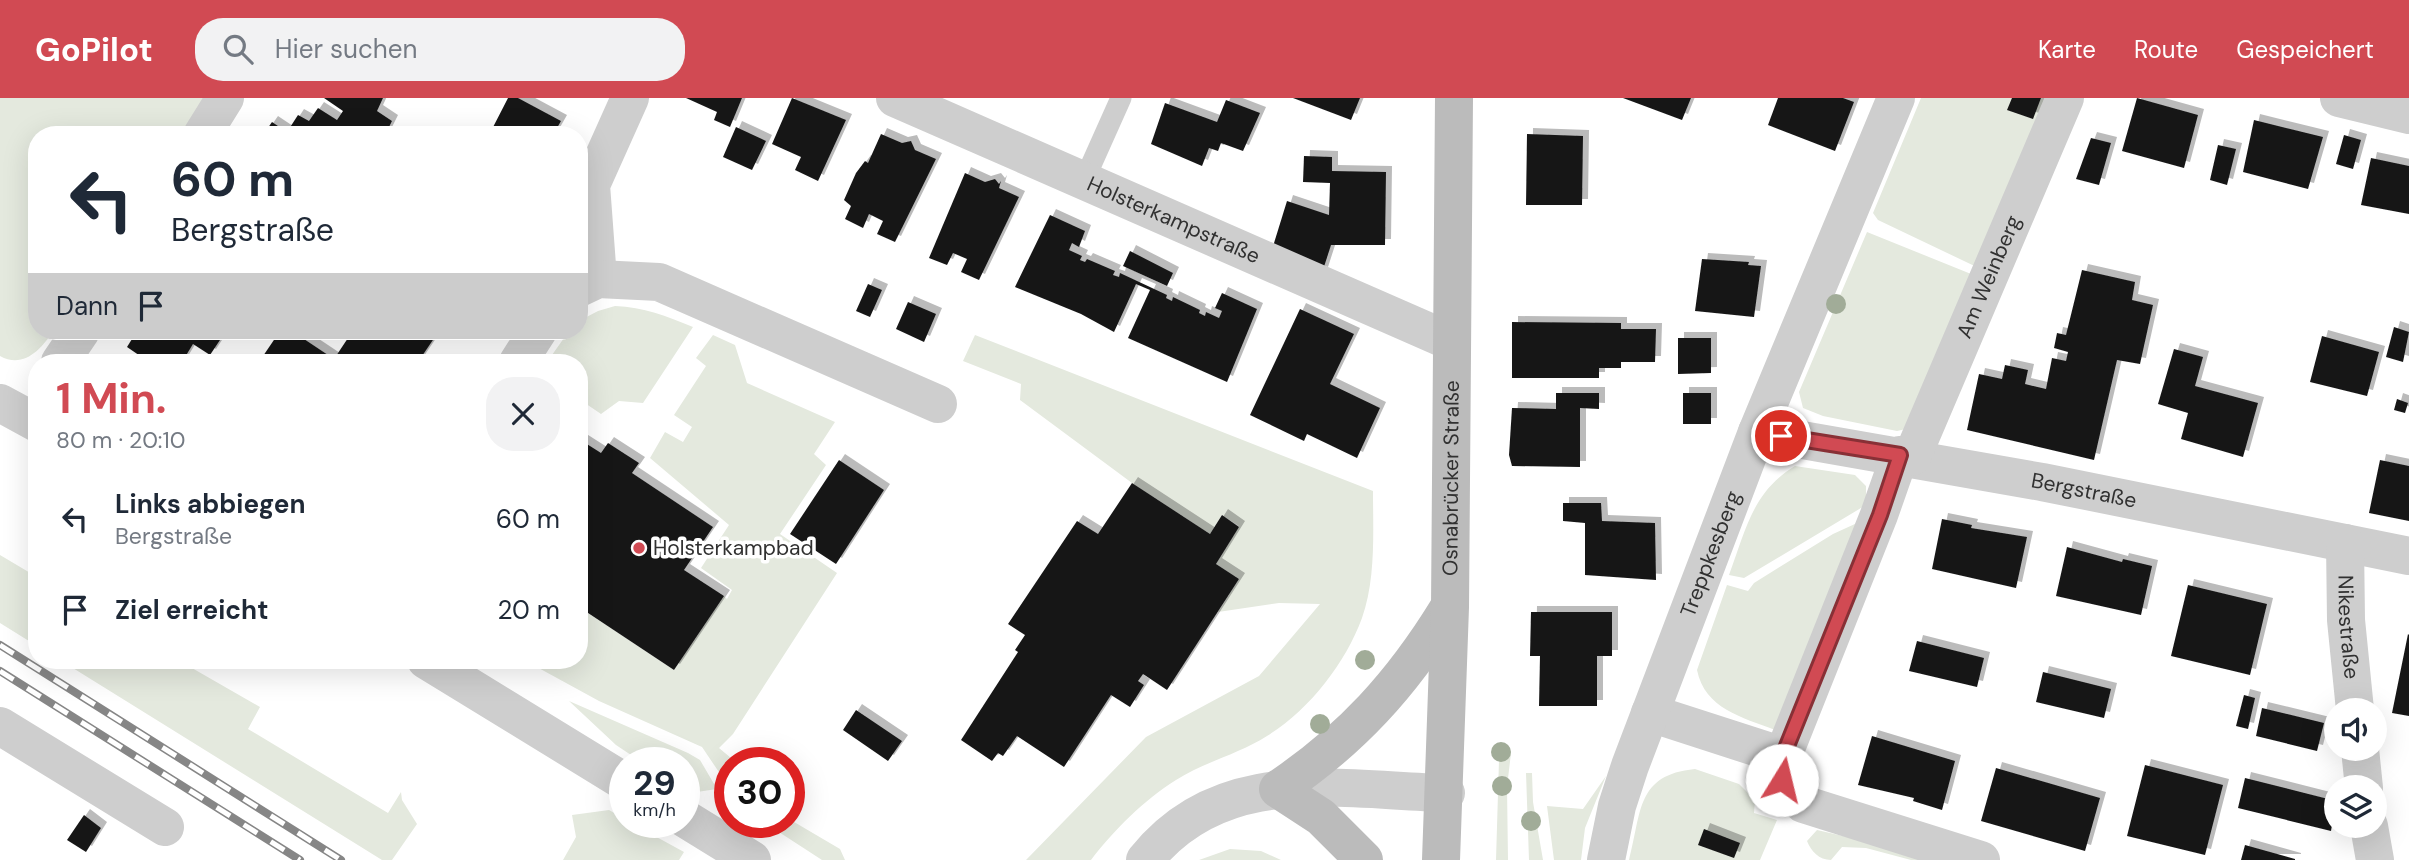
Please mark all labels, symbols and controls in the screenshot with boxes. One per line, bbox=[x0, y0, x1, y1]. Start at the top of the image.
search box bbox=[195, 18, 685, 81]
text: GoPilot bbox=[35, 28, 153, 71]
icon: search bbox=[219, 30, 257, 68]
text: Hier suchen bbox=[275, 32, 417, 66]
text: Karte bbox=[2038, 34, 2096, 65]
text: Route bbox=[2134, 34, 2198, 65]
text: Gespeichert bbox=[2236, 34, 2374, 65]
text: 60 m bbox=[171, 147, 294, 211]
icon: left bbox=[56, 154, 147, 245]
street label: Holsterkampstraße bbox=[1083, 170, 1264, 270]
text: Bergstraße bbox=[171, 209, 334, 251]
street label: Am Weinberg bbox=[1950, 211, 2027, 342]
icon: arrive bbox=[132, 287, 170, 325]
text: Dann bbox=[56, 289, 118, 323]
text: 1 Min. bbox=[56, 371, 166, 426]
button: close bbox=[486, 377, 560, 451]
street label: Osnabrücker Straße bbox=[1436, 380, 1466, 576]
pin bbox=[1751, 406, 1811, 466]
icon: arrive bbox=[1762, 417, 1800, 455]
text: 80 m · 20:10 bbox=[56, 425, 185, 455]
street label: Bergstraße bbox=[2029, 466, 2139, 515]
text: Links abbiegen bbox=[115, 487, 305, 521]
street label: Treppkesberg bbox=[1674, 487, 1747, 621]
icon: left bbox=[56, 500, 94, 538]
text: 60 m bbox=[496, 502, 560, 536]
text: Bergstraße bbox=[115, 521, 232, 551]
place label: Holsterkampbad bbox=[653, 534, 814, 562]
marker: Holsterkampbad bbox=[631, 540, 647, 556]
street label: Nikestraße bbox=[2331, 575, 2366, 680]
icon: arrive bbox=[56, 591, 94, 629]
text: Ziel erreicht bbox=[115, 593, 268, 627]
text: 20 m bbox=[497, 593, 560, 627]
map controls bbox=[2324, 698, 2387, 838]
button: sound bbox=[2324, 698, 2387, 761]
position arrow bbox=[1745, 743, 1819, 817]
speed limit sign: 30 bbox=[714, 747, 805, 838]
text: 29 bbox=[633, 760, 676, 806]
button: layers bbox=[2324, 775, 2387, 838]
text: km/h bbox=[633, 798, 676, 822]

